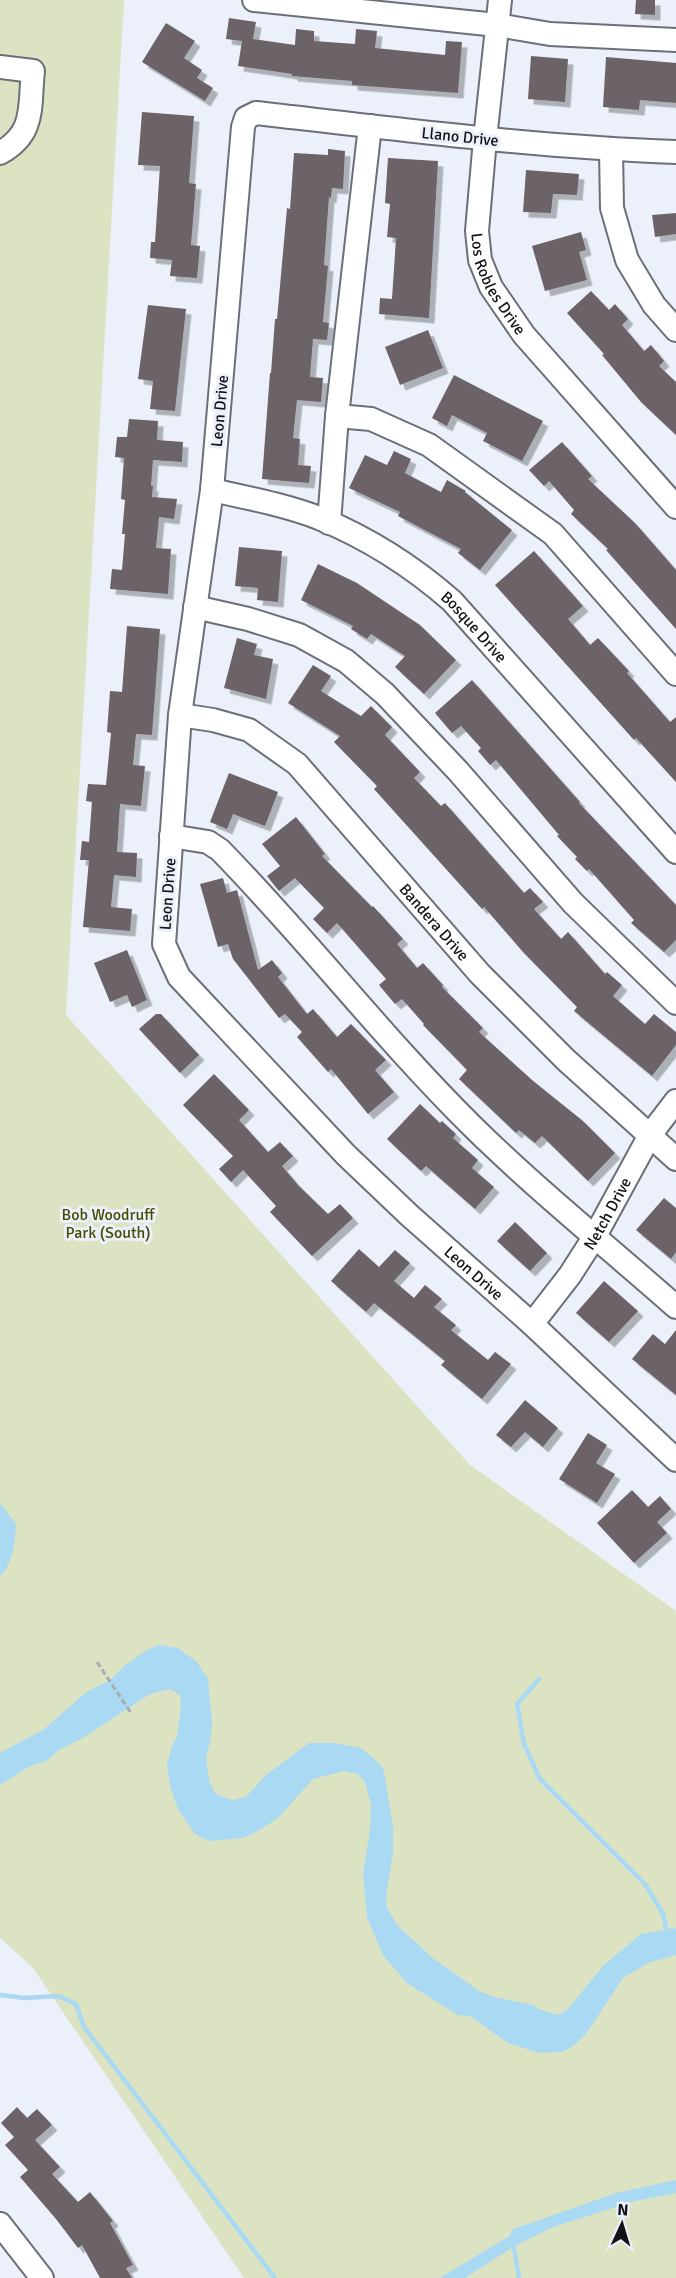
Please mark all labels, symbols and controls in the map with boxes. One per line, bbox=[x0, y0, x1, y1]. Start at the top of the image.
street label: Llano Drive bbox=[420, 123, 499, 151]
street label: Los Robles Drive bbox=[466, 232, 530, 339]
street label: Leon Drive bbox=[207, 374, 233, 448]
street label: Bosque Drive bbox=[437, 587, 511, 667]
street label: Leon Drive bbox=[155, 857, 180, 931]
street label: Bandera Drive bbox=[395, 880, 473, 965]
street label: Netch Drive bbox=[580, 1174, 636, 1254]
park label: Bob Woodruff Park (South) bbox=[62, 1205, 155, 1243]
street label: Leon Drive bbox=[440, 1242, 507, 1305]
north arrow bbox=[592, 2194, 652, 2254]
text: N bbox=[617, 2200, 629, 2220]

